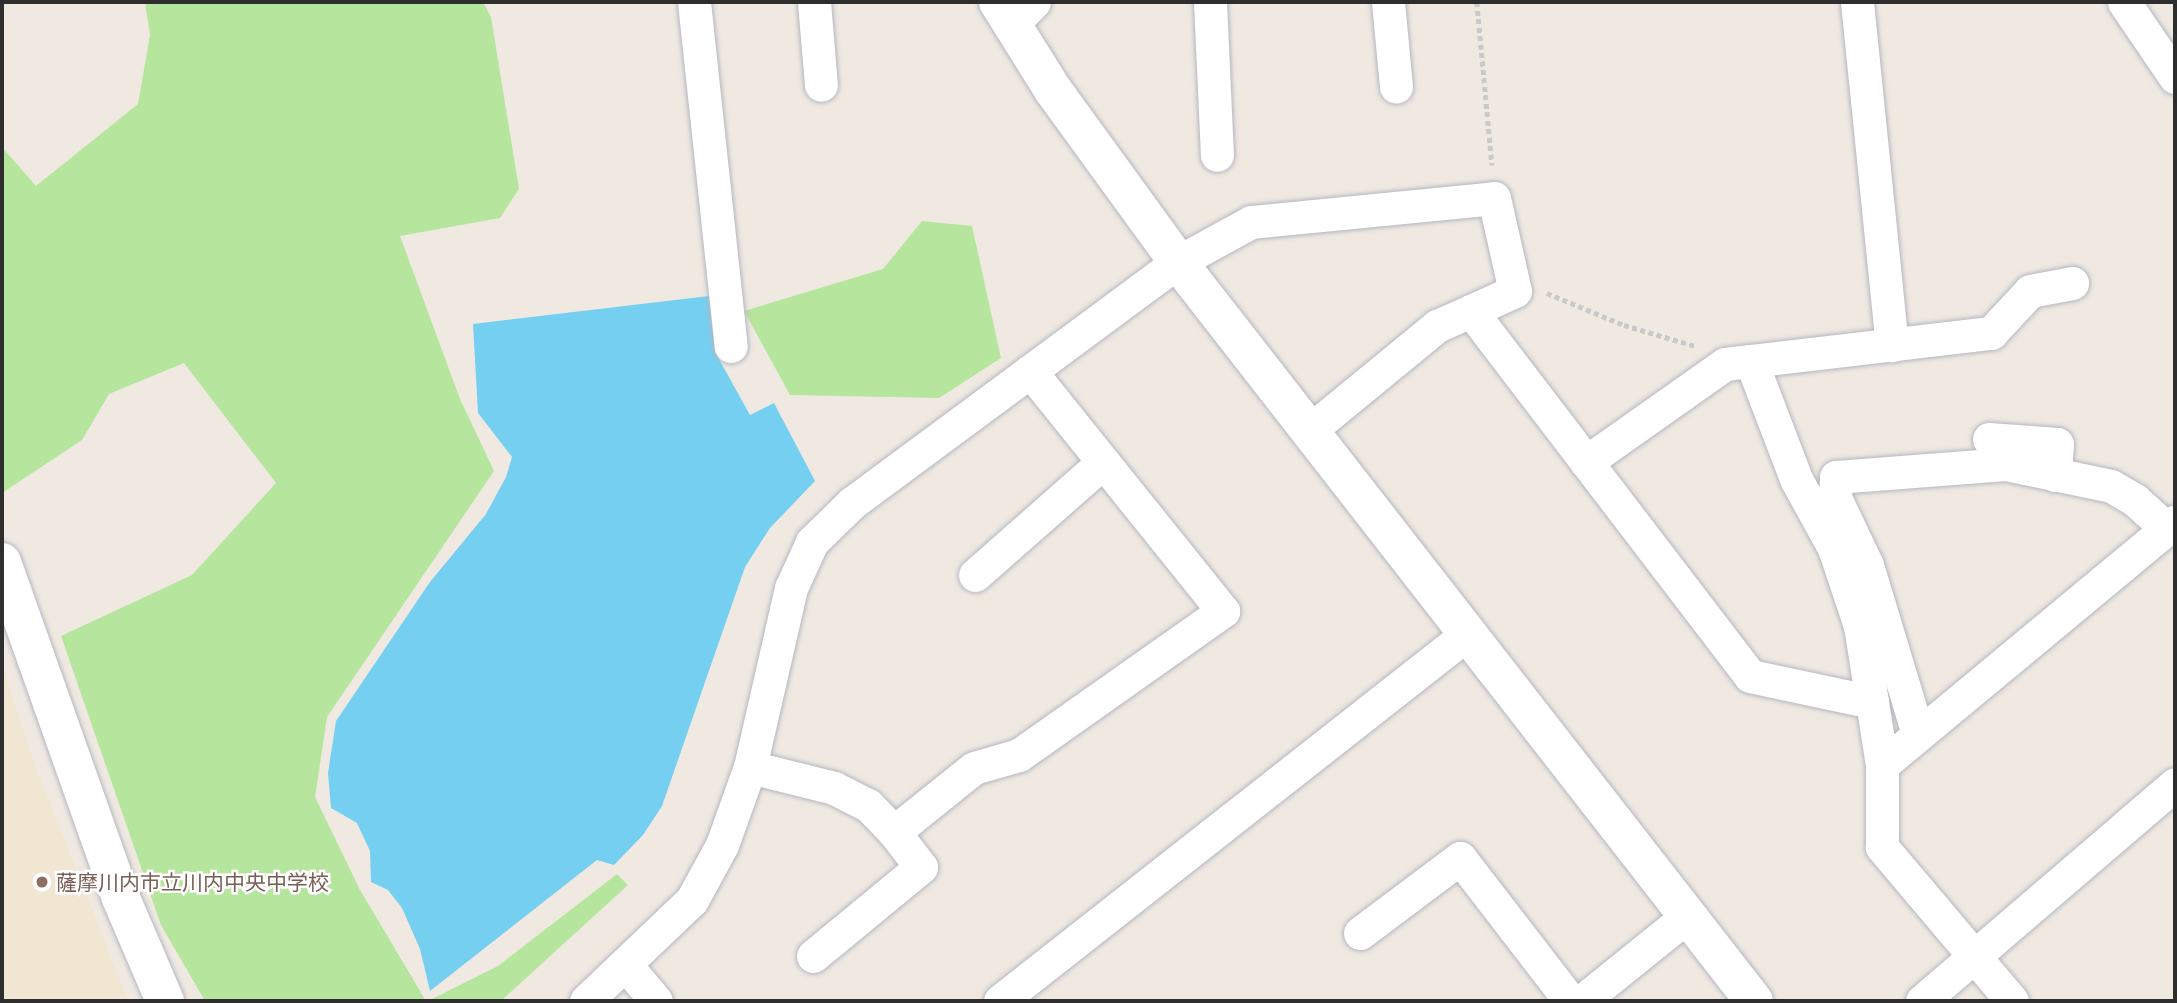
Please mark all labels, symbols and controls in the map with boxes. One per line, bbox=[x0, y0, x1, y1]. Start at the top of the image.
place label: 薩摩川内市立川内中央中学校 bbox=[56, 869, 329, 895]
marker: 薩摩川内市立川内中央中学校 bbox=[34, 874, 50, 890]

